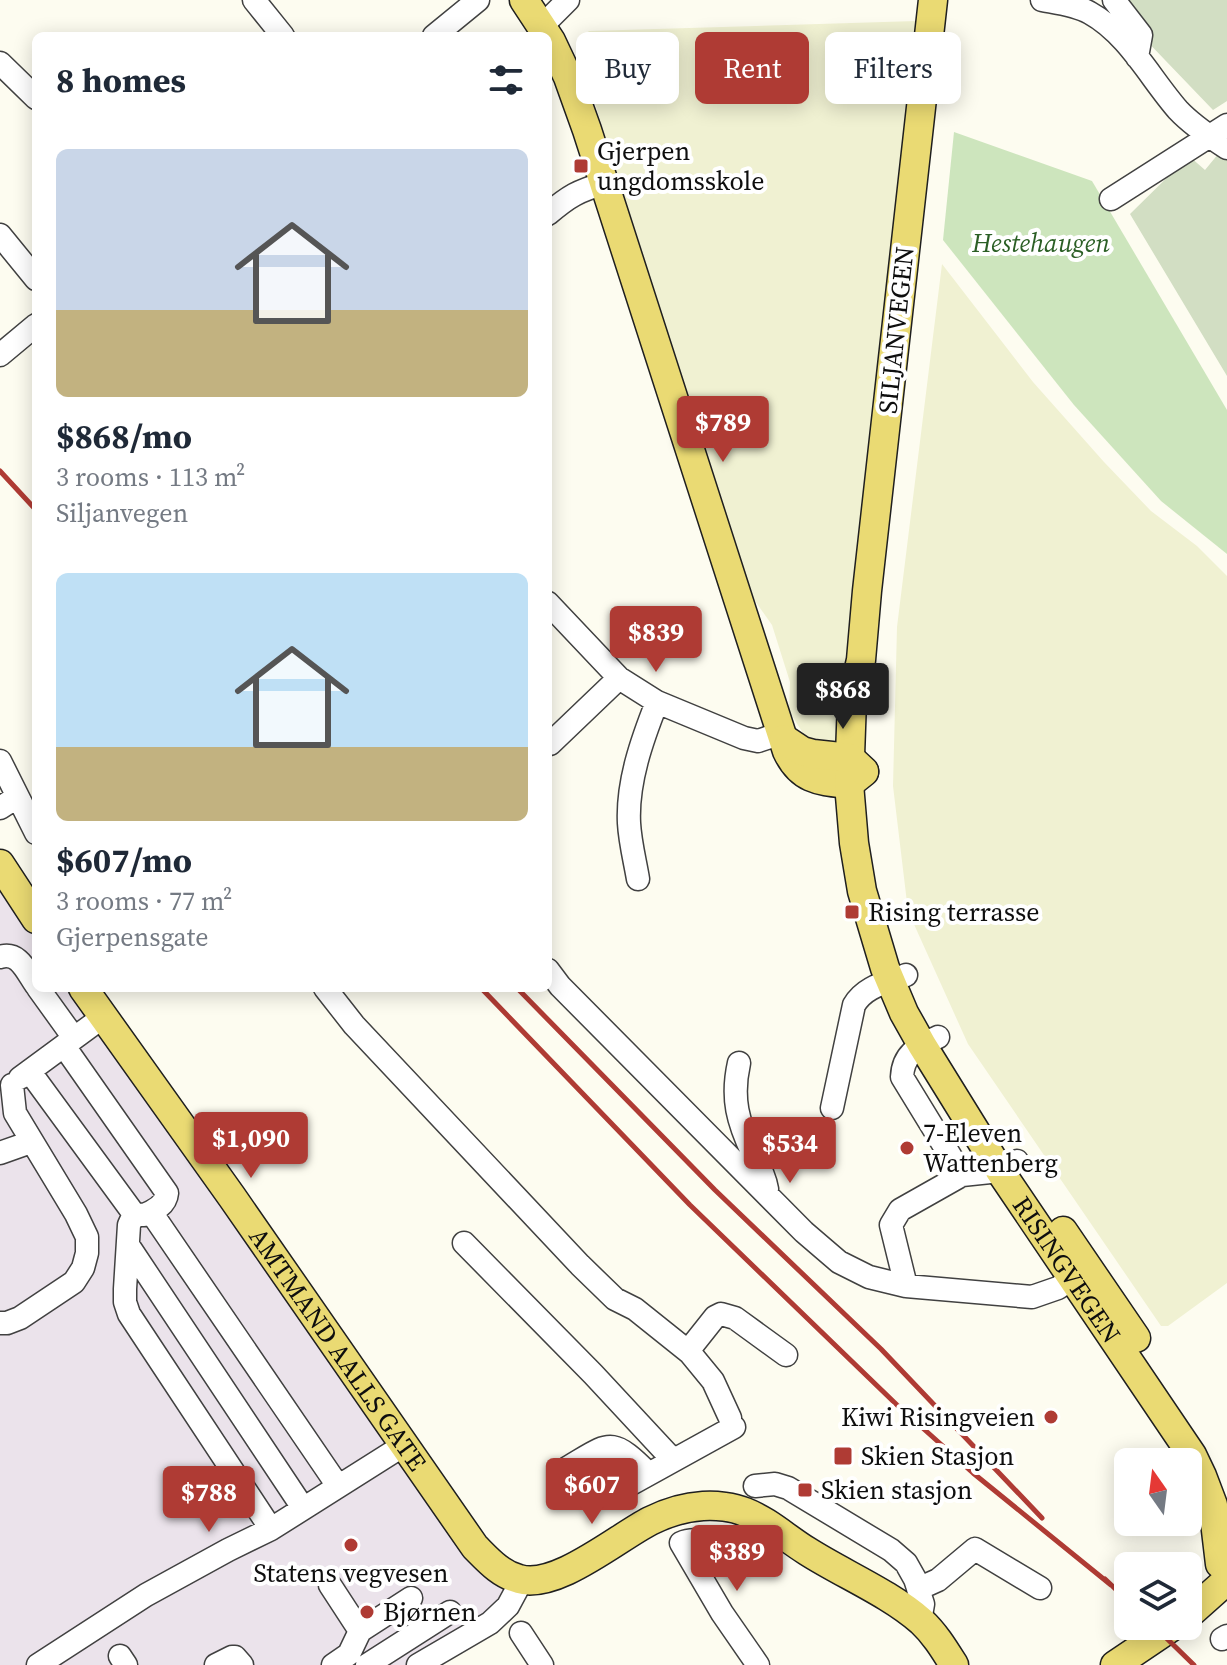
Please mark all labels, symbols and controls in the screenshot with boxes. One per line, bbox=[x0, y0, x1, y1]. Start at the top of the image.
chip: Buy bbox=[576, 32, 679, 104]
chip: Rent bbox=[695, 32, 809, 104]
chip: Filters bbox=[825, 32, 961, 104]
text: 8 homes bbox=[56, 57, 186, 103]
icon: filters bbox=[484, 58, 528, 102]
place label: Gjerpen ungdomsskole bbox=[597, 133, 765, 199]
marker: Gjerpen ungdomsskole bbox=[572, 157, 590, 175]
icon: home bbox=[220, 201, 364, 345]
park label: Hestehaugen bbox=[971, 225, 1110, 261]
street label: SILJANVEGEN bbox=[869, 245, 923, 415]
pin: $789 bbox=[676, 396, 770, 464]
text: $789 bbox=[695, 404, 751, 440]
text: $868/mo bbox=[56, 413, 192, 459]
text: 3 rooms · 113 m² bbox=[56, 459, 245, 495]
text: Siljanvegen bbox=[56, 495, 188, 531]
pin: $839 bbox=[609, 606, 703, 674]
text: $839 bbox=[628, 614, 684, 650]
icon: home bbox=[220, 625, 364, 769]
pin: $868 bbox=[796, 663, 890, 731]
text: $868 bbox=[815, 671, 871, 707]
text: $607/mo bbox=[56, 837, 192, 883]
text: 3 rooms · 77 m² bbox=[56, 883, 232, 919]
place label: Rising terrasse bbox=[868, 894, 1039, 930]
marker: Rising terrasse bbox=[843, 903, 861, 921]
text: Gjerpensgate bbox=[56, 919, 209, 955]
pin: $1,090 bbox=[186, 1112, 316, 1180]
place label: 7-Eleven Wattenberg bbox=[923, 1115, 1058, 1181]
pin: $534 bbox=[743, 1117, 837, 1185]
text: $1,090 bbox=[212, 1120, 290, 1156]
text: $534 bbox=[762, 1125, 818, 1161]
marker: 7-Eleven Wattenberg bbox=[898, 1139, 916, 1157]
street label: RISINGVEGEN bbox=[1004, 1189, 1129, 1350]
street label: AMTMAND AALLS GATE bbox=[241, 1220, 435, 1478]
place label: Kiwi Risingveien bbox=[841, 1399, 1035, 1435]
marker: Kiwi Risingveien bbox=[1042, 1408, 1060, 1426]
place label: Skien Stasjon bbox=[861, 1438, 1014, 1474]
marker: Skien Stasjon bbox=[832, 1445, 854, 1467]
north arrow bbox=[1114, 1448, 1202, 1536]
map controls bbox=[1114, 1448, 1202, 1640]
pin: $607 bbox=[545, 1458, 639, 1526]
pin: $788 bbox=[162, 1466, 256, 1534]
text: $607 bbox=[564, 1466, 620, 1502]
place label: Skien stasjon bbox=[821, 1472, 973, 1508]
text: $788 bbox=[181, 1474, 237, 1510]
marker: Skien stasjon bbox=[796, 1481, 814, 1499]
pin: $389 bbox=[690, 1525, 784, 1593]
text: $389 bbox=[709, 1533, 765, 1569]
marker: Statens vegvesen bbox=[342, 1536, 360, 1554]
button: layers bbox=[1114, 1552, 1202, 1640]
place label: Statens vegvesen bbox=[253, 1555, 449, 1591]
place label: Bjørnen bbox=[383, 1594, 477, 1630]
marker: Bjørnen bbox=[358, 1603, 376, 1621]

